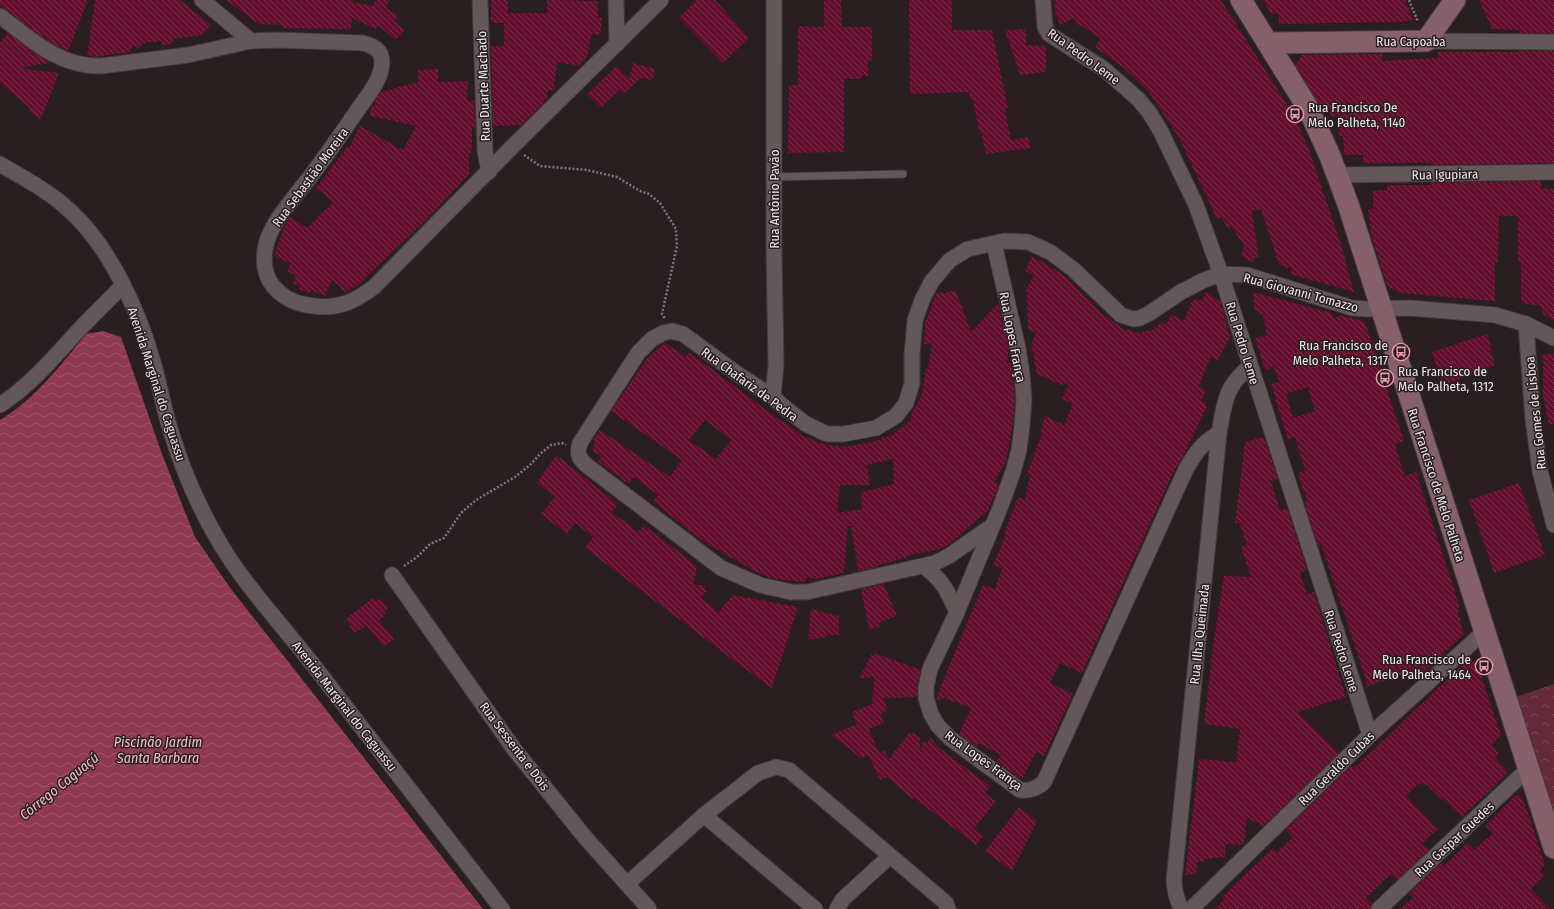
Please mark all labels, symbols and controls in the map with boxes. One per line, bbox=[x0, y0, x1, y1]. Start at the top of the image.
street label: Rua Pedro Leme bbox=[1045, 25, 1123, 88]
street label: Rua Duarte Machado bbox=[474, 30, 493, 141]
street label: Rua Capoaba bbox=[1376, 34, 1446, 49]
place label: Rua Francisco De Melo Palheta, 1140 bbox=[1308, 100, 1406, 130]
bus stop icon: Rua Francisco De Melo Palheta, 1140 bbox=[1285, 104, 1305, 124]
street label: Rua Sebastião Moreira bbox=[269, 125, 351, 230]
street label: Rua Antônio Pavão bbox=[767, 149, 782, 249]
street label: Rua Igupiara bbox=[1412, 166, 1478, 183]
street label: Rua Giovanni Tomazzo bbox=[1242, 270, 1360, 315]
street label: Rua Lopes França bbox=[996, 291, 1029, 384]
street label: Rua Pedro Leme bbox=[1223, 300, 1262, 386]
street label: Avenida Marginal do Caguassu bbox=[125, 305, 189, 463]
place label: Rua Francisco de Melo Palheta, 1317 bbox=[1293, 338, 1388, 368]
bus stop icon: Rua Francisco de Melo Palheta, 1317 bbox=[1391, 342, 1411, 362]
street label: Rua Chafariz de Pedra bbox=[698, 344, 801, 425]
street label: Rua Gomes de Lisboa bbox=[1522, 356, 1549, 470]
place label: Rua Francisco de Melo Palheta, 1312 bbox=[1398, 364, 1494, 394]
bus stop icon: Rua Francisco de Melo Palheta, 1312 bbox=[1375, 368, 1395, 388]
street label: Rua Francisco de Melo Palheta bbox=[1405, 407, 1468, 564]
street label: Rua Ilha Queimada bbox=[1187, 583, 1212, 685]
street label: Rua Pedro Leme bbox=[1321, 608, 1362, 694]
street label: Avenida Marginal do Caguassu bbox=[289, 638, 400, 774]
place label: Rua Francisco de Melo Palheta, 1464 bbox=[1373, 652, 1471, 682]
bus stop icon: Rua Francisco de Melo Palheta, 1464 bbox=[1474, 656, 1494, 676]
street label: Rua Sessenta e Dois bbox=[476, 699, 553, 794]
street label: Rua Lopes França bbox=[942, 727, 1025, 794]
street label: Rua Geraldo Cubas bbox=[1295, 728, 1378, 808]
water label: Piscinão Jardim Santa Barbara bbox=[114, 734, 202, 767]
water label: Córrego Caguaçú bbox=[16, 749, 102, 823]
street label: Rua Gaspar Guedes bbox=[1412, 798, 1497, 880]

